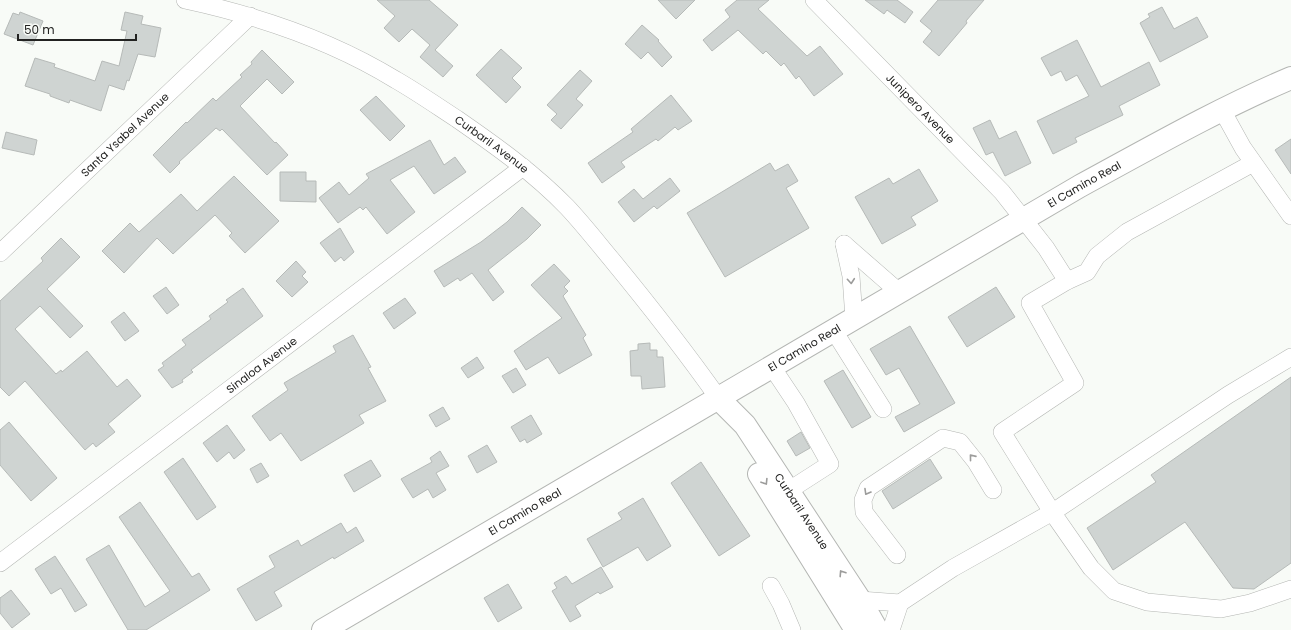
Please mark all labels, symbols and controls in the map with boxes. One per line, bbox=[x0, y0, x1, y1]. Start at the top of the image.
scale bar bbox=[18, 16, 136, 42]
text: 50 m bbox=[24, 21, 55, 38]
street label: Junipero Avenue bbox=[882, 70, 958, 147]
street label: Santa Ysabel Avenue bbox=[77, 89, 173, 180]
street label: Curbaril Avenue bbox=[451, 112, 532, 177]
street label: El Camino Real bbox=[1044, 157, 1124, 211]
one-way arrow bbox=[846, 278, 855, 284]
street label: El Camino Real bbox=[765, 320, 844, 375]
street label: Sinaloa Avenue bbox=[223, 333, 300, 397]
one-way arrow bbox=[969, 454, 976, 462]
street label: Curbaril Avenue bbox=[771, 470, 833, 553]
one-way arrow bbox=[760, 478, 767, 485]
street label: El Camino Real bbox=[485, 484, 564, 539]
one-way arrow bbox=[865, 488, 872, 495]
one-way arrow bbox=[839, 570, 847, 577]

